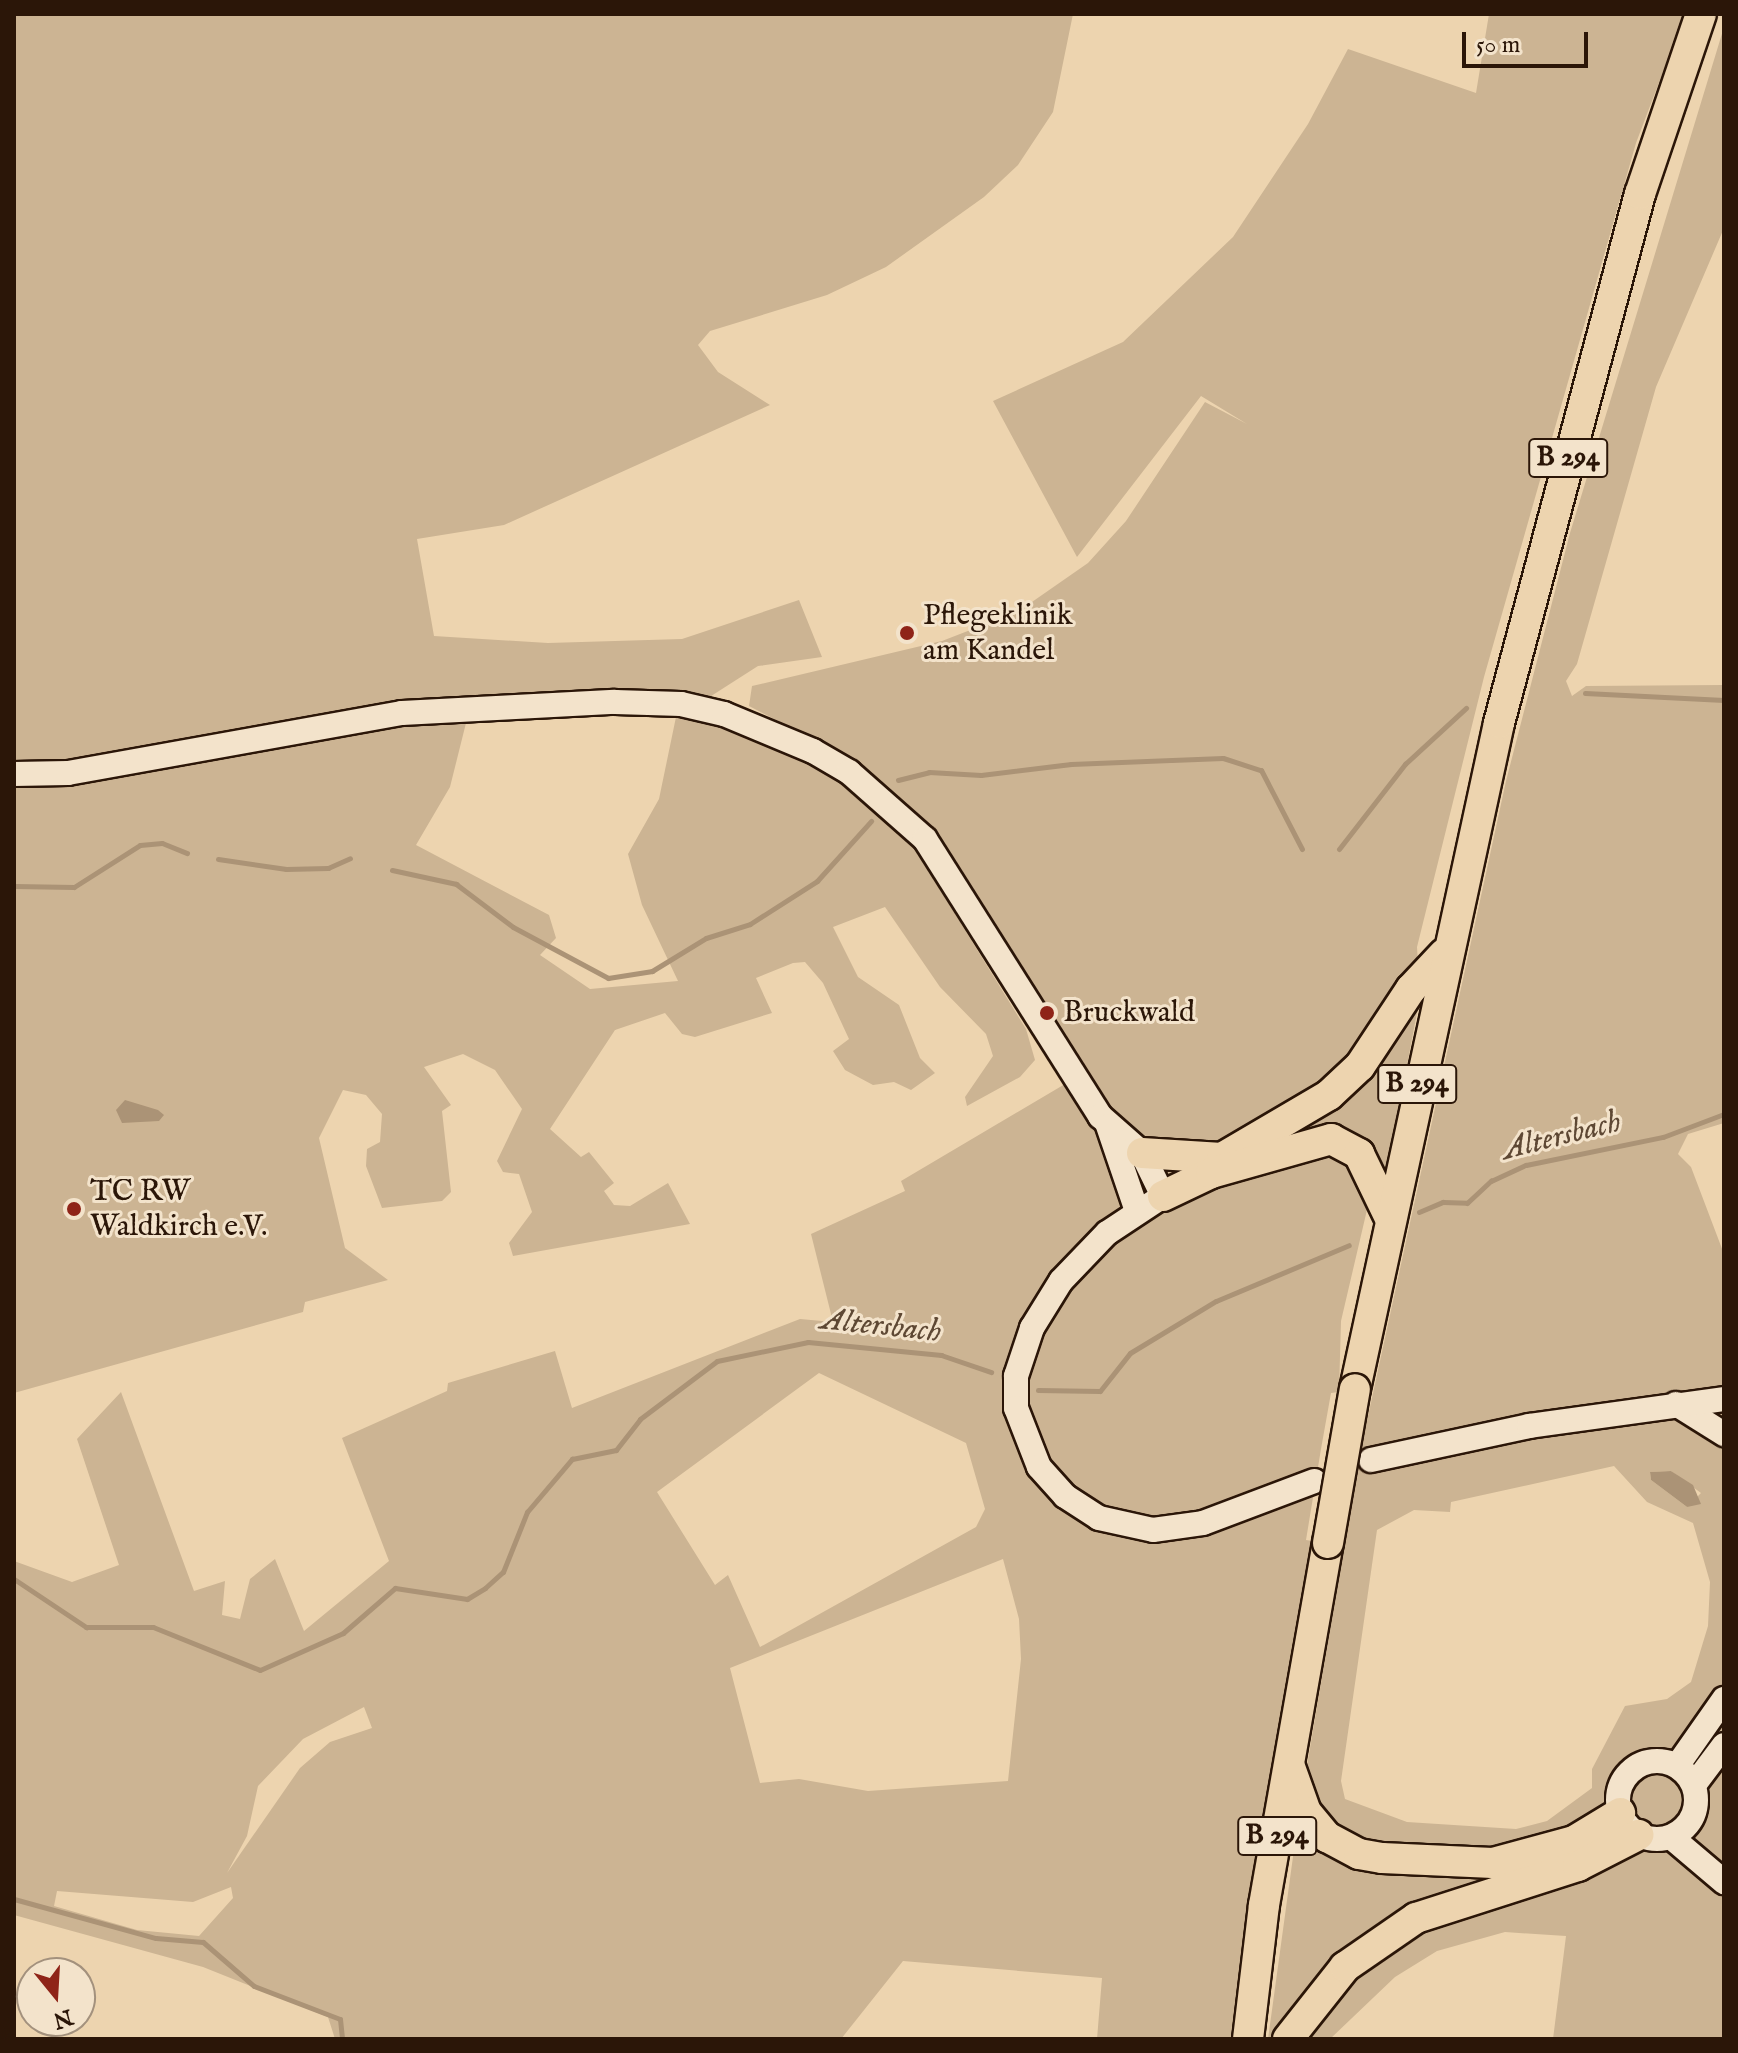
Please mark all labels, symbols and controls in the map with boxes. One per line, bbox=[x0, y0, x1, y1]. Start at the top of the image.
scale bar bbox=[1466, 16, 1592, 66]
text: 50 m bbox=[1476, 30, 1520, 61]
road number: B 294 bbox=[1528, 434, 1608, 482]
place label: Pflegeklinik am Kandel bbox=[923, 598, 1073, 668]
marker: Pflegeklinik am Kandel bbox=[898, 624, 916, 642]
place label: Bruckwald bbox=[1063, 995, 1195, 1031]
marker: Bruckwald bbox=[1038, 1004, 1056, 1022]
road number: B 294 bbox=[1377, 1060, 1457, 1108]
water label: Altersbach bbox=[1499, 1104, 1625, 1170]
place label: TC RW Waldkirch e.V. bbox=[90, 1174, 267, 1244]
marker: TC RW Waldkirch e.V. bbox=[65, 1200, 83, 1218]
water label: Altersbach bbox=[819, 1302, 943, 1352]
road number: B 294 bbox=[1237, 1812, 1317, 1860]
north arrow bbox=[16, 1957, 96, 2037]
text: N bbox=[49, 2002, 76, 2034]

